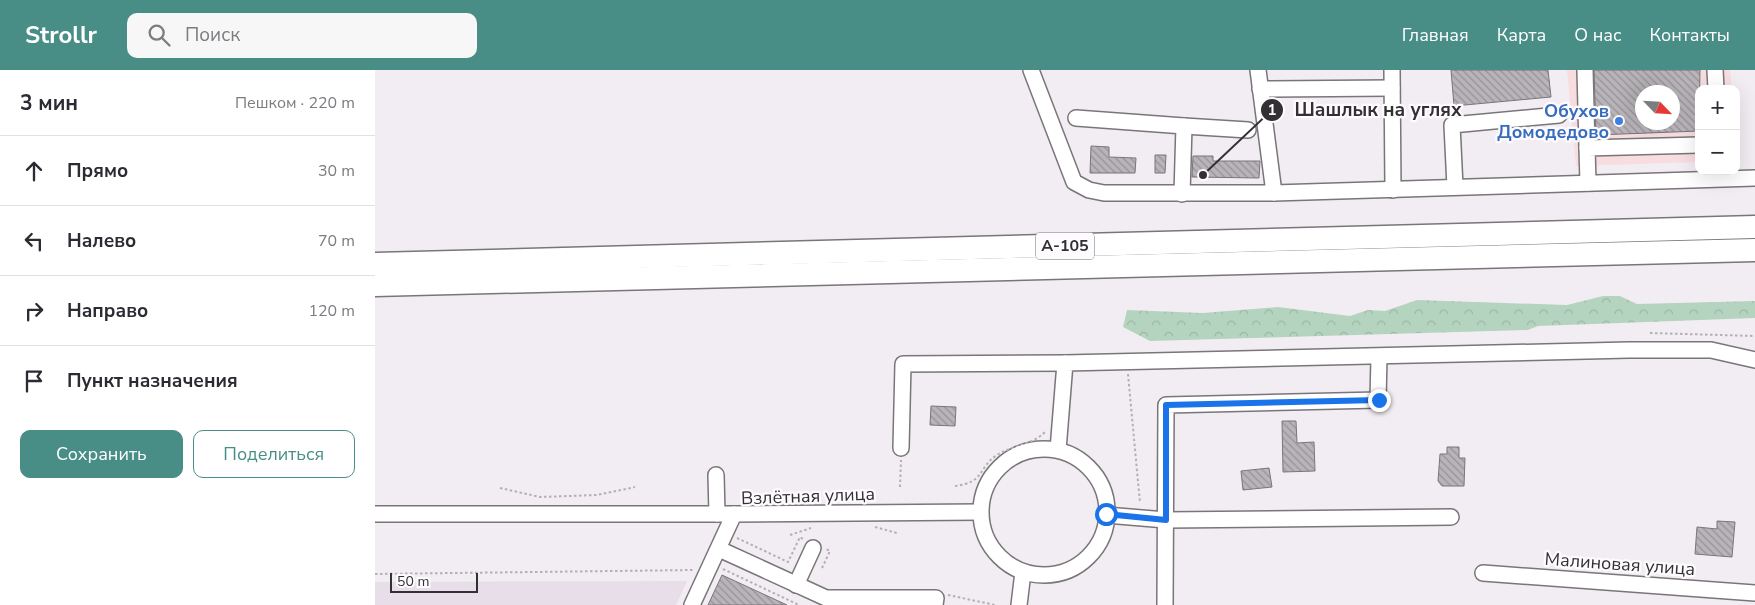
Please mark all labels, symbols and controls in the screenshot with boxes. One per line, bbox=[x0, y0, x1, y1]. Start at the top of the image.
search box bbox=[127, 13, 477, 58]
text: Strollr bbox=[25, 19, 97, 51]
icon: search bbox=[145, 21, 173, 49]
text: Поиск bbox=[185, 22, 240, 48]
text: Главная bbox=[1402, 23, 1469, 47]
text: Карта bbox=[1497, 23, 1546, 47]
text: О нас bbox=[1574, 23, 1622, 47]
text: Контакты bbox=[1650, 23, 1730, 47]
north arrow bbox=[1635, 85, 1680, 130]
map controls bbox=[1695, 85, 1740, 175]
button: + bbox=[1695, 85, 1740, 130]
text: 3 мин bbox=[20, 89, 78, 117]
text: Пешком · 220 m bbox=[235, 92, 355, 114]
callout: Шашлык на углях bbox=[1259, 93, 1472, 127]
text: Шашлык на углях bbox=[1294, 97, 1462, 123]
place label: Обухов Домодедово bbox=[1497, 99, 1609, 144]
text: 1 bbox=[1267, 100, 1277, 120]
marker: Обухов Домодедово bbox=[1613, 115, 1625, 127]
button: − bbox=[1695, 130, 1740, 175]
icon: ahead bbox=[20, 157, 48, 185]
text: Прямо bbox=[67, 158, 128, 184]
text: 30 m bbox=[318, 160, 355, 182]
icon: left bbox=[20, 227, 48, 255]
text: Налево bbox=[67, 228, 136, 254]
text: 70 m bbox=[318, 230, 355, 252]
road number: А-105 bbox=[1036, 232, 1094, 260]
icon: right bbox=[20, 297, 48, 325]
text: Направо bbox=[67, 298, 148, 324]
text: 120 m bbox=[308, 300, 355, 322]
icon: arrive bbox=[20, 367, 48, 395]
text: Пункт назначения bbox=[67, 368, 238, 394]
route end bbox=[1368, 389, 1391, 412]
button: Сохранить bbox=[20, 430, 183, 478]
button: Поделиться bbox=[193, 430, 355, 478]
street label: Взлётная улица bbox=[741, 482, 875, 510]
route start bbox=[1095, 503, 1118, 526]
street label: Малиновая улица bbox=[1544, 547, 1696, 581]
scale bar bbox=[390, 570, 477, 593]
text: 50 m bbox=[397, 572, 429, 591]

